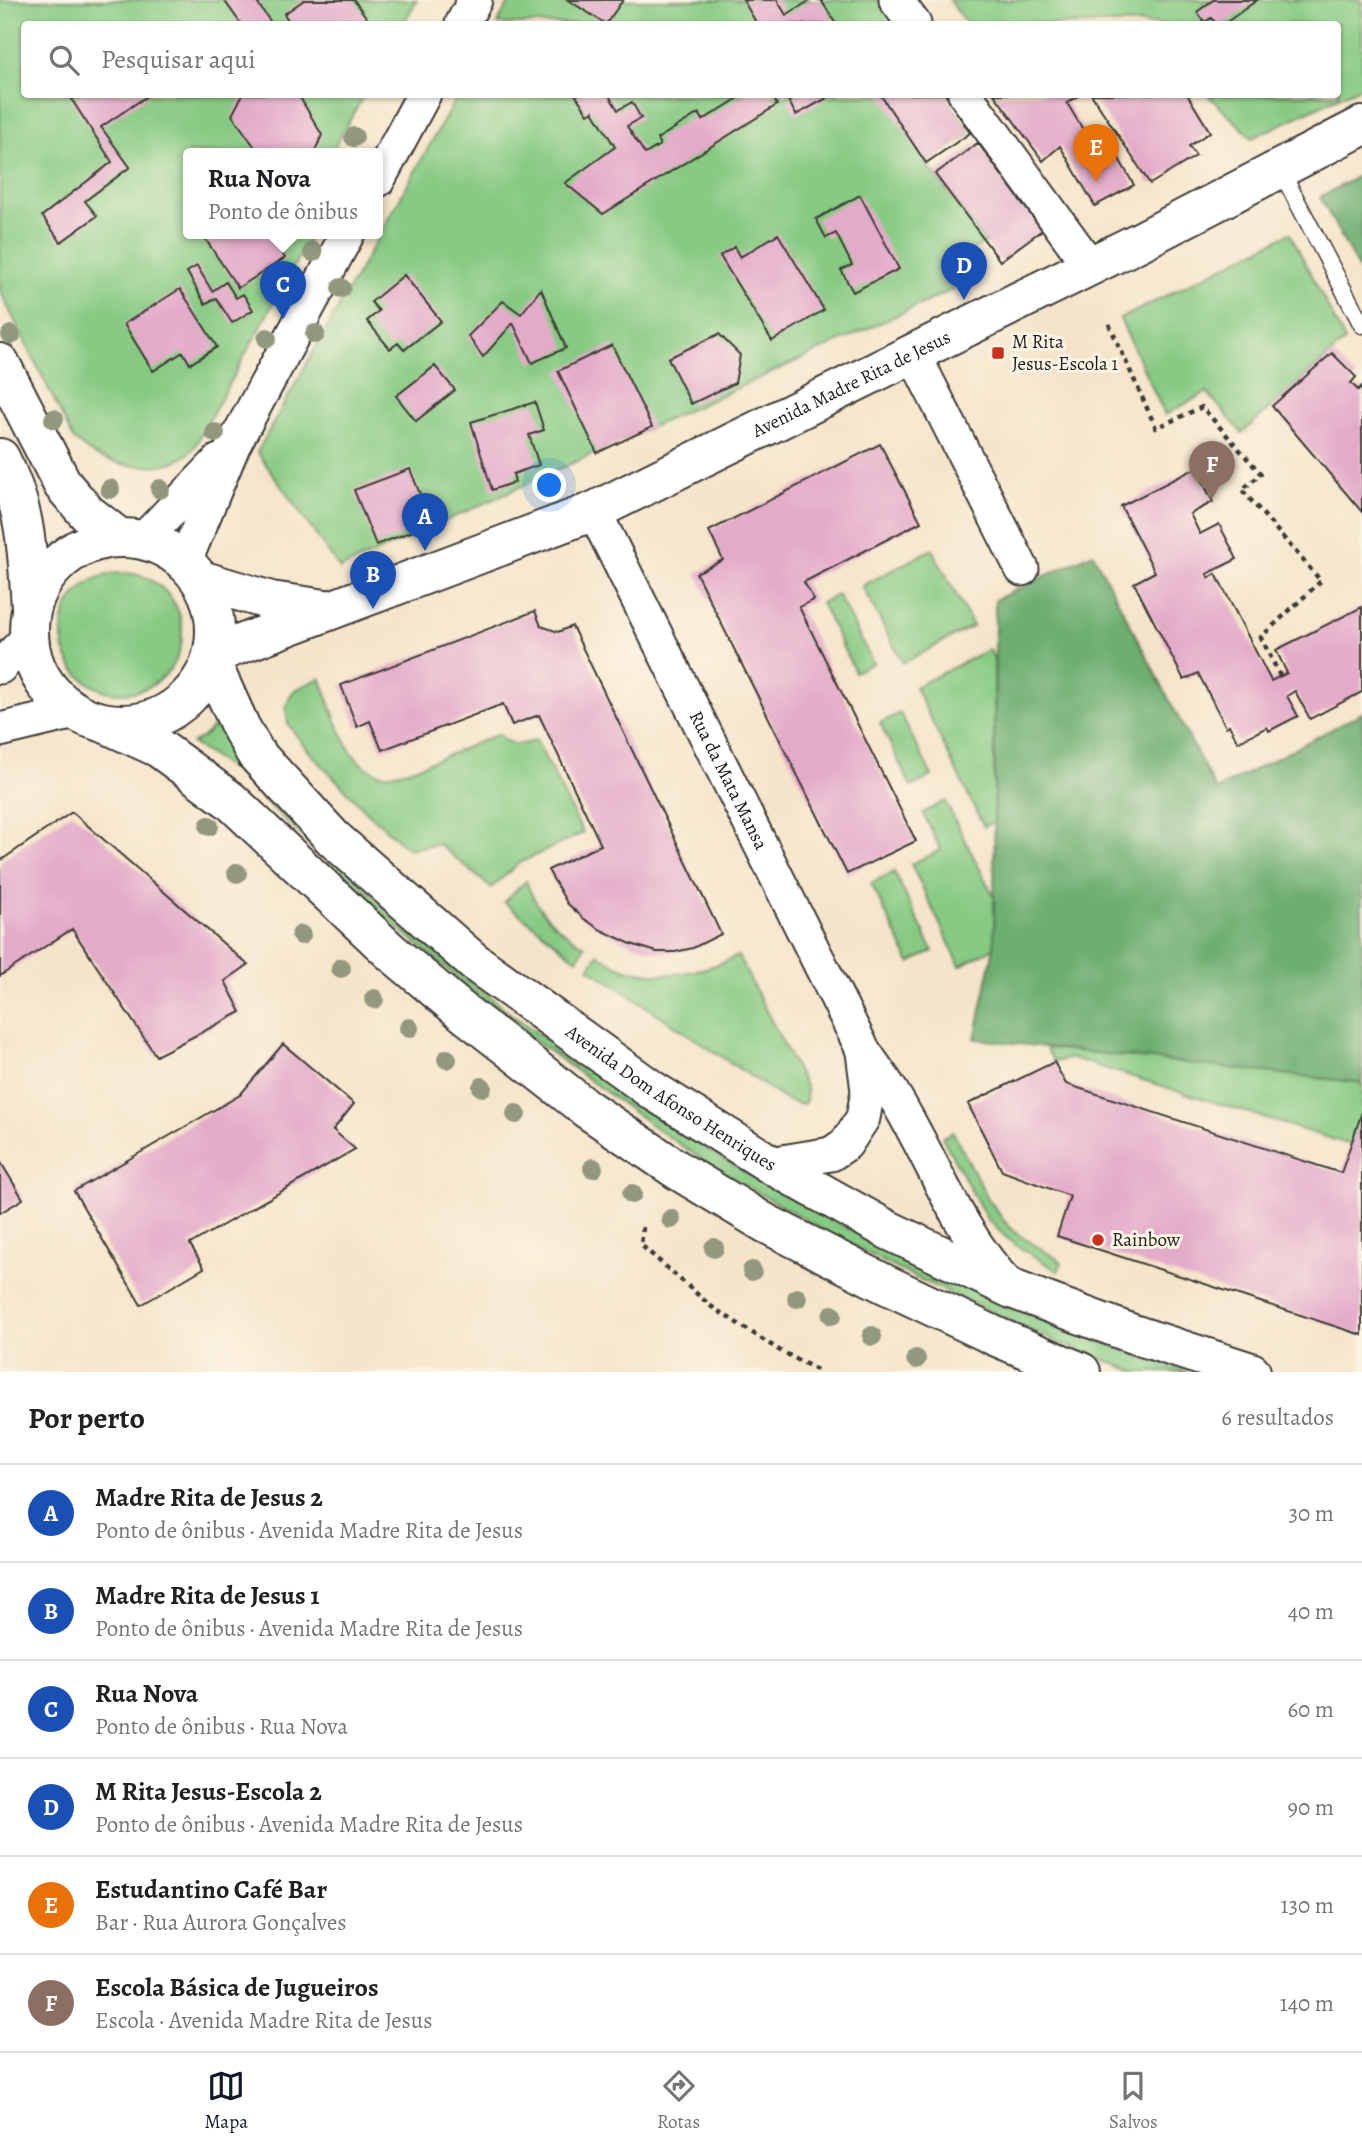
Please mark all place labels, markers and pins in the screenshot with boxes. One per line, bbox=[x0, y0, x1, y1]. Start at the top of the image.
pin: E bbox=[1073, 124, 1119, 182]
pin: D bbox=[941, 242, 987, 300]
pin: C bbox=[260, 261, 306, 319]
place label: M Rita Jesus-Escola 1 bbox=[1012, 329, 1119, 377]
marker: M Rita Jesus-Escola 1 bbox=[990, 345, 1006, 361]
pin: F bbox=[1189, 441, 1235, 499]
pin: A bbox=[402, 493, 448, 551]
pin: B bbox=[350, 551, 396, 609]
place label: Rainbow bbox=[1112, 1227, 1181, 1253]
marker: Rainbow bbox=[1090, 1232, 1106, 1248]

